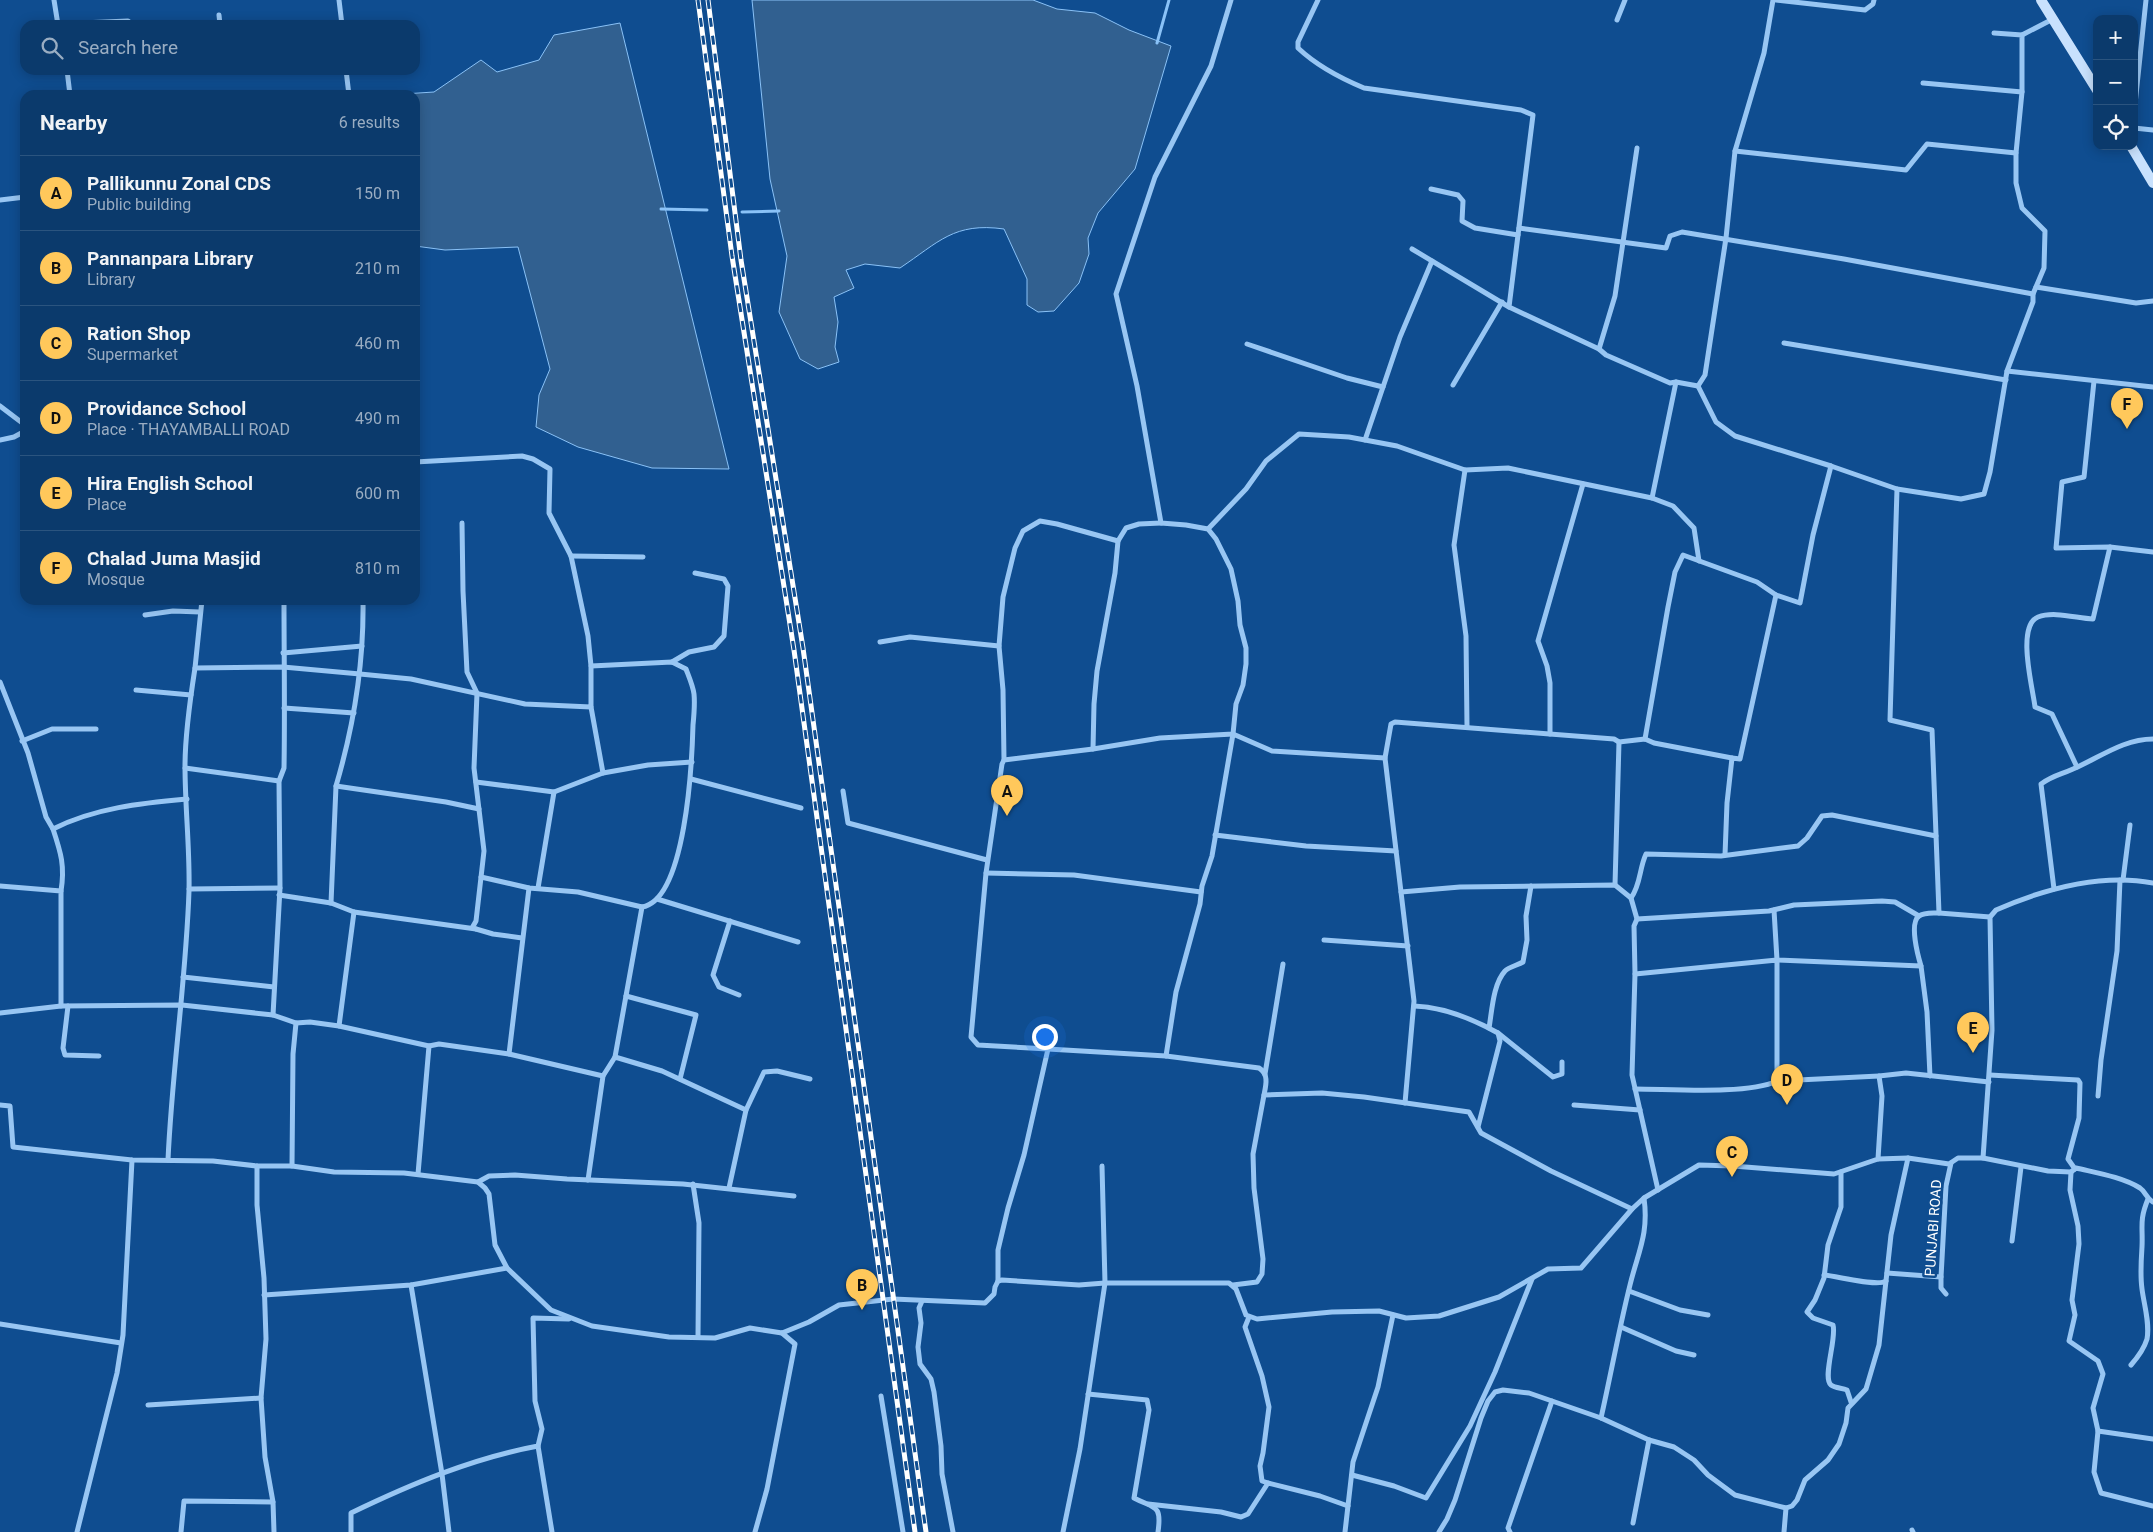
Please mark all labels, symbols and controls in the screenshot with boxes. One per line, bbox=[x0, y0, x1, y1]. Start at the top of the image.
map controls bbox=[2093, 15, 2138, 150]
button: + bbox=[2093, 15, 2138, 60]
search box bbox=[20, 20, 420, 75]
icon: search bbox=[38, 34, 66, 62]
text: Search here bbox=[78, 36, 178, 59]
button: − bbox=[2093, 60, 2138, 105]
button: locate bbox=[2093, 105, 2138, 150]
text: Nearby bbox=[40, 111, 107, 135]
text: 6 results bbox=[339, 113, 400, 132]
text: Pallikunnu Zonal CDS bbox=[87, 172, 271, 195]
text: A bbox=[51, 184, 61, 203]
text: 150 m bbox=[355, 184, 400, 203]
text: Public building bbox=[87, 195, 191, 214]
text: Pannanpara Library bbox=[87, 247, 253, 270]
text: B bbox=[51, 259, 61, 278]
text: 210 m bbox=[355, 259, 400, 278]
text: Library bbox=[87, 270, 135, 289]
text: Ration Shop bbox=[87, 322, 191, 345]
text: C bbox=[51, 334, 61, 353]
text: 460 m bbox=[355, 334, 400, 353]
text: Supermarket bbox=[87, 345, 178, 364]
pin: F bbox=[2111, 388, 2143, 429]
text: Providance School bbox=[87, 397, 246, 420]
text: D bbox=[51, 409, 61, 428]
text: 490 m bbox=[355, 409, 400, 428]
text: Place · THAYAMBALLI ROAD bbox=[87, 420, 290, 439]
text: Hira English School bbox=[87, 472, 253, 495]
text: E bbox=[52, 484, 61, 503]
text: 600 m bbox=[355, 484, 400, 503]
text: Place bbox=[87, 495, 127, 514]
text: Chalad Juma Masjid bbox=[87, 547, 261, 570]
text: F bbox=[52, 559, 60, 578]
text: 810 m bbox=[355, 559, 400, 578]
text: Mosque bbox=[87, 570, 145, 589]
pin: A bbox=[991, 775, 1023, 816]
pin: E bbox=[1957, 1012, 1989, 1053]
your location bbox=[1032, 1024, 1058, 1050]
pin: D bbox=[1771, 1064, 1803, 1105]
pin: C bbox=[1716, 1136, 1748, 1177]
street label: PUNJABI ROAD bbox=[1922, 1179, 1944, 1277]
pin: B bbox=[846, 1269, 878, 1310]

